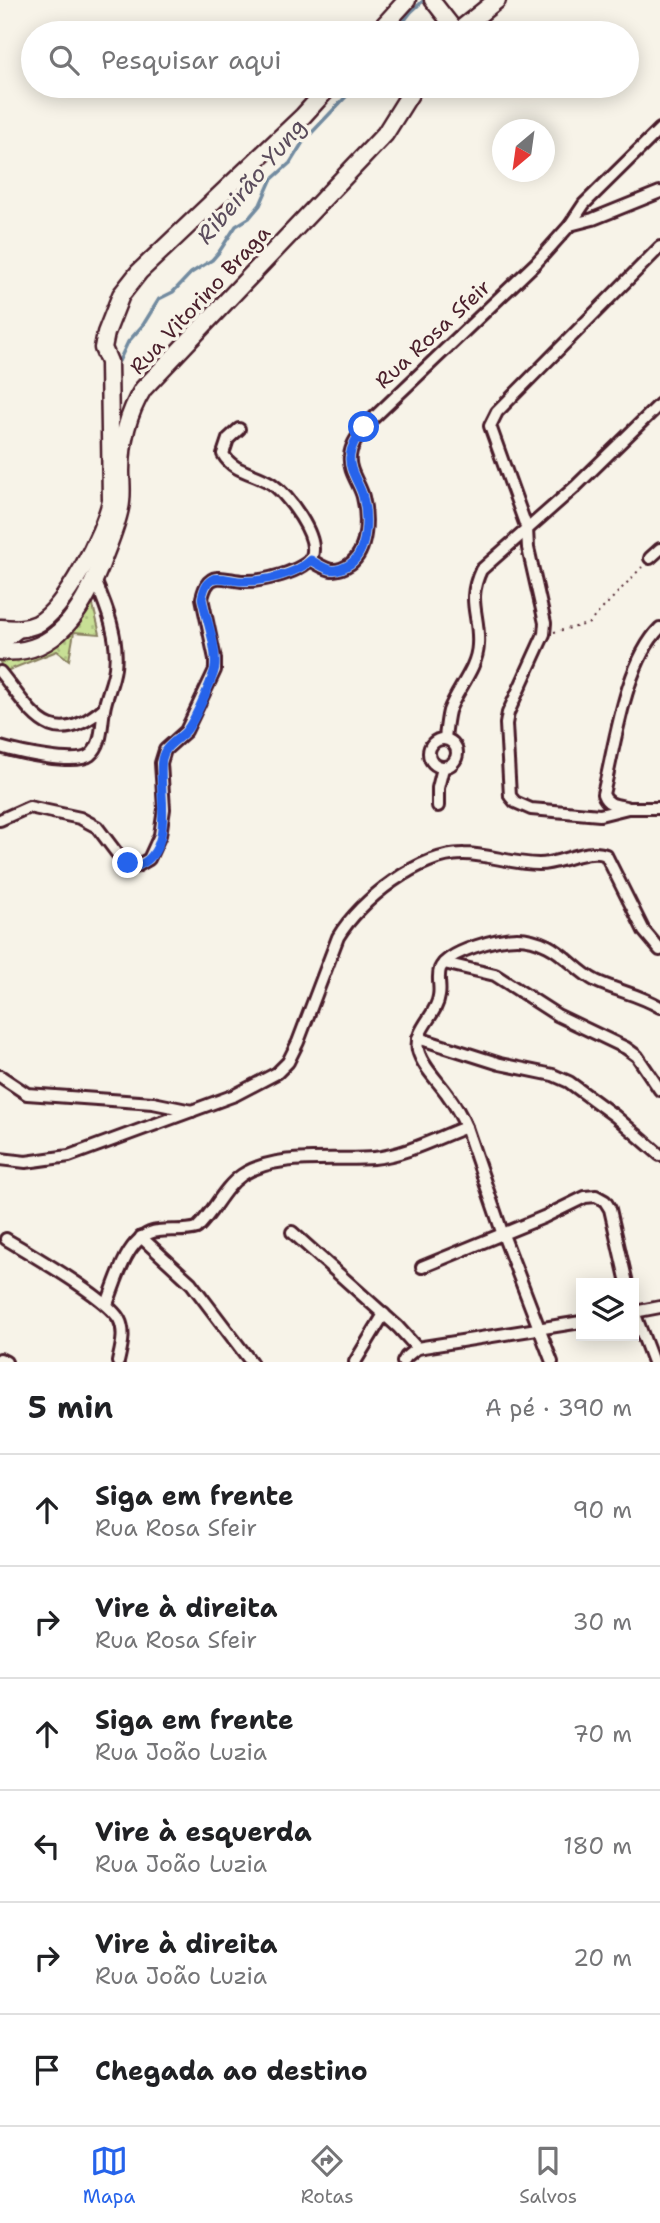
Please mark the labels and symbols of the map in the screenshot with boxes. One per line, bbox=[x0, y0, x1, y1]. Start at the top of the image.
water label: Ribeirão Yung bbox=[190, 112, 312, 250]
north arrow bbox=[492, 119, 555, 182]
street label: Rua Vitorino Braga bbox=[124, 219, 276, 381]
street label: Rua Rosa Sfeir bbox=[369, 273, 497, 395]
route start bbox=[348, 411, 379, 442]
route end bbox=[112, 847, 143, 878]

